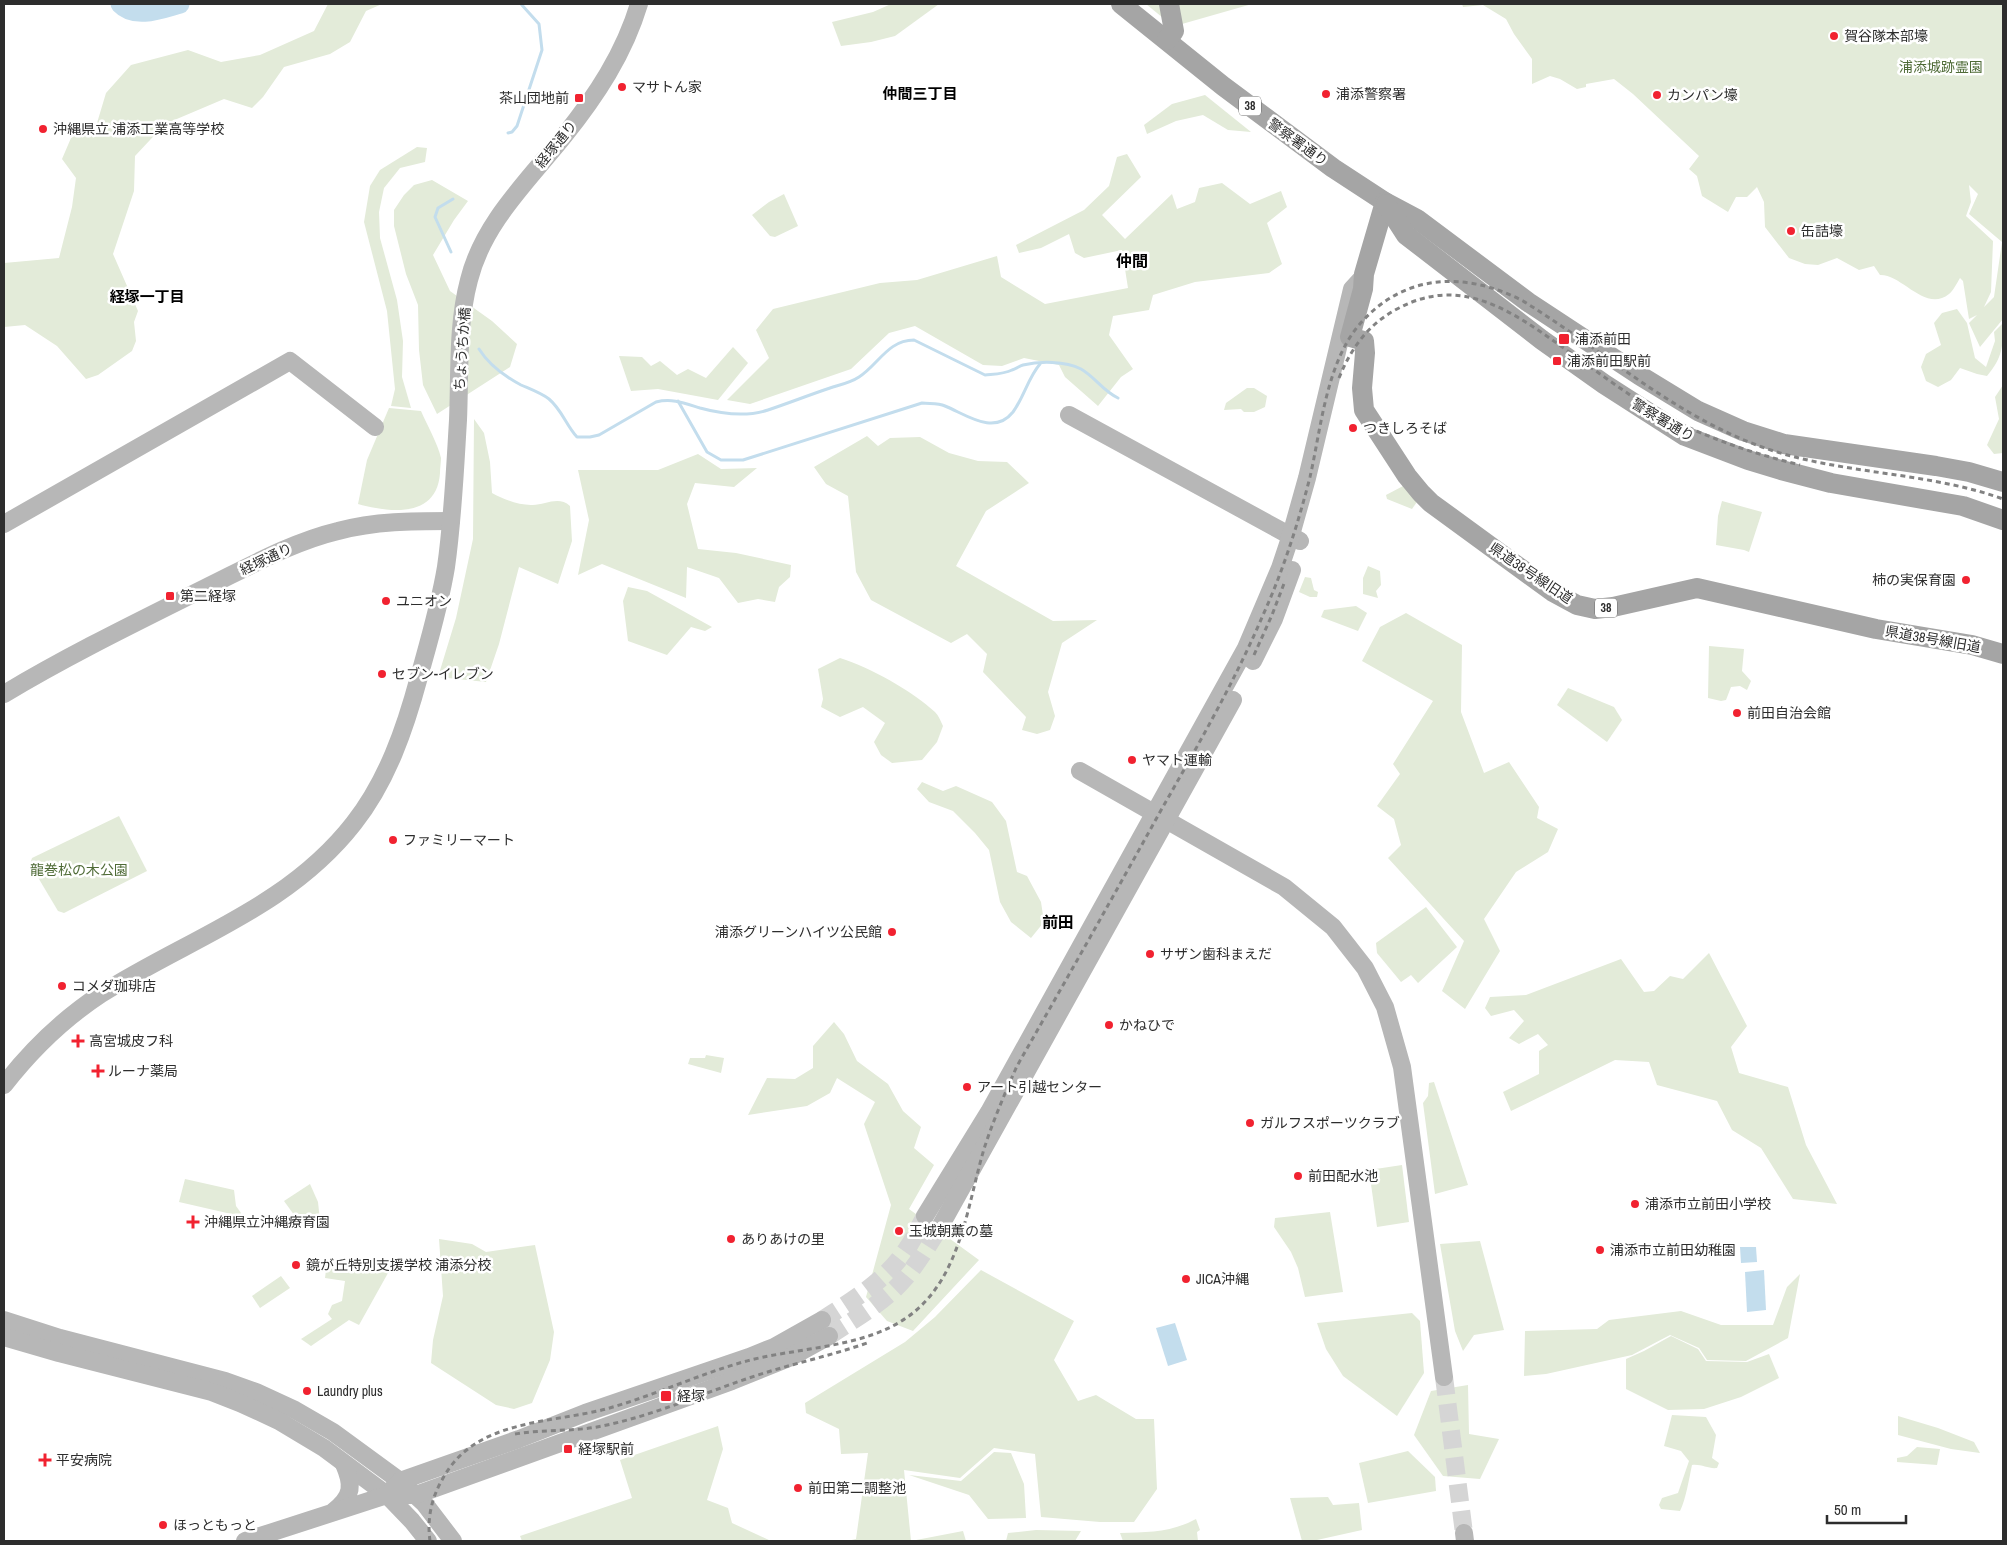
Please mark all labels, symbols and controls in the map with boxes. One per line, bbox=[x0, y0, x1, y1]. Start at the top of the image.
place label: 賀谷隊本部壕 bbox=[1844, 27, 1928, 45]
marker: 賀谷隊本部壕 bbox=[1828, 30, 1840, 42]
park label: 浦添城跡霊園 bbox=[1899, 58, 1983, 76]
place label: マサトん家 bbox=[632, 78, 702, 96]
marker: マサトん家 bbox=[616, 81, 628, 93]
district label: 仲間三丁目 bbox=[882, 83, 958, 104]
place label: 浦添警察署 bbox=[1336, 85, 1406, 103]
place label: カンパン壕 bbox=[1667, 86, 1738, 104]
marker: 浦添警察署 bbox=[1320, 88, 1332, 100]
place label: 茶山団地前 bbox=[499, 89, 569, 107]
marker: カンパン壕 bbox=[1651, 89, 1663, 101]
marker: 茶山団地前 bbox=[573, 92, 585, 104]
road number: 38 bbox=[1239, 96, 1261, 115]
street label: 警察署通り bbox=[1264, 114, 1332, 170]
street label: 経塚通り bbox=[531, 117, 581, 171]
place label: 沖縄県立 浦添工業高等学校 bbox=[53, 120, 224, 138]
marker: 沖縄県立 浦添工業高等学校 bbox=[37, 123, 49, 135]
place label: 缶詰壕 bbox=[1801, 222, 1843, 240]
marker: 缶詰壕 bbox=[1785, 225, 1797, 237]
district label: 仲間 bbox=[1116, 250, 1148, 272]
district label: 経塚一丁目 bbox=[109, 286, 185, 307]
street label: ちょうちか橋 bbox=[450, 306, 474, 392]
place label: 浦添前田 bbox=[1575, 330, 1631, 348]
marker: 浦添前田 bbox=[1557, 332, 1571, 346]
place label: 浦添前田駅前 bbox=[1567, 352, 1651, 370]
marker: 浦添前田駅前 bbox=[1551, 355, 1563, 367]
street label: 警察署通り bbox=[1628, 394, 1698, 446]
place label: つきしろそば bbox=[1363, 419, 1447, 437]
marker: つきしろそば bbox=[1347, 422, 1359, 434]
street label: 県道38号線旧道 bbox=[1486, 538, 1576, 608]
street label: 経塚通り bbox=[237, 539, 295, 579]
place label: 柿の実保育園 bbox=[1872, 571, 1956, 589]
marker: 柿の実保育園 bbox=[1960, 574, 1972, 586]
place label: 第二経塚 bbox=[180, 587, 236, 605]
marker: 第二経塚 bbox=[164, 590, 176, 602]
place label: ユニオン bbox=[396, 592, 452, 610]
marker: ユニオン bbox=[380, 595, 392, 607]
road number: 38 bbox=[1595, 598, 1617, 618]
street label: 県道38号線旧道 bbox=[1884, 622, 1982, 656]
place label: セブン-イレブン bbox=[392, 665, 494, 683]
marker: セブン-イレブン bbox=[376, 668, 388, 680]
place label: 前田自治会館 bbox=[1747, 704, 1831, 722]
marker: 前田自治会館 bbox=[1731, 707, 1743, 719]
place label: ヤマト運輸 bbox=[1142, 751, 1212, 769]
marker: ヤマト運輸 bbox=[1126, 754, 1138, 766]
place label: ファミリーマート bbox=[403, 831, 515, 849]
marker: ファミリーマート bbox=[387, 834, 399, 846]
park label: 龍巻松の木公園 bbox=[30, 861, 128, 879]
district label: 前田 bbox=[1042, 911, 1074, 933]
place label: 浦添グリーンハイツ公民館 bbox=[715, 923, 882, 941]
marker: 浦添グリーンハイツ公民館 bbox=[886, 926, 898, 938]
place label: サザン歯科まえだ bbox=[1160, 945, 1272, 963]
marker: サザン歯科まえだ bbox=[1144, 948, 1156, 960]
place label: コメダ珈琲店 bbox=[72, 977, 156, 995]
marker: コメダ珈琲店 bbox=[56, 980, 68, 992]
place label: かねひで bbox=[1119, 1016, 1175, 1034]
marker: かねひで bbox=[1103, 1019, 1115, 1031]
place label: 高宮城皮フ科 bbox=[89, 1032, 173, 1050]
marker: 高宮城皮フ科 bbox=[71, 1034, 85, 1048]
place label: ルーナ薬局 bbox=[108, 1062, 178, 1080]
marker: ルーナ薬局 bbox=[92, 1065, 104, 1077]
place label: アート引越センター bbox=[977, 1078, 1102, 1096]
marker: アート引越センター bbox=[961, 1081, 973, 1093]
place label: ガルフスポーツクラブ bbox=[1260, 1114, 1400, 1132]
marker: ガルフスポーツクラブ bbox=[1244, 1117, 1256, 1129]
place label: 前田配水池 bbox=[1308, 1167, 1378, 1185]
marker: 前田配水池 bbox=[1292, 1170, 1304, 1182]
place label: 浦添市立前田小学校 bbox=[1645, 1195, 1771, 1213]
marker: 浦添市立前田小学校 bbox=[1629, 1198, 1641, 1210]
place label: 沖縄県立沖縄療育園 bbox=[204, 1213, 330, 1231]
marker: 沖縄県立沖縄療育園 bbox=[186, 1215, 200, 1229]
place label: 玉城朝薫の墓 bbox=[909, 1222, 993, 1240]
marker: 玉城朝薫の墓 bbox=[893, 1225, 905, 1237]
place label: ありあけの里 bbox=[741, 1230, 825, 1248]
marker: ありあけの里 bbox=[725, 1233, 737, 1245]
place label: 浦添市立前田幼稚園 bbox=[1610, 1241, 1736, 1259]
marker: 浦添市立前田幼稚園 bbox=[1594, 1244, 1606, 1256]
place label: 鏡が丘特別支援学校 浦添分校 bbox=[306, 1256, 491, 1274]
marker: 鏡が丘特別支援学校 浦添分校 bbox=[290, 1259, 302, 1271]
place label: JICA沖縄 bbox=[1196, 1270, 1249, 1288]
marker: JICA沖縄 bbox=[1180, 1273, 1192, 1285]
place label: Laundry plus bbox=[317, 1382, 383, 1400]
marker: Laundry plus bbox=[301, 1385, 313, 1397]
place label: 経塚 bbox=[677, 1387, 705, 1405]
marker: 経塚 bbox=[659, 1389, 673, 1403]
place label: 経塚駅前 bbox=[578, 1440, 634, 1458]
marker: 経塚駅前 bbox=[562, 1443, 574, 1455]
place label: 平安病院 bbox=[56, 1451, 112, 1469]
marker: 平安病院 bbox=[38, 1453, 52, 1467]
place label: 前田第二調整池 bbox=[808, 1479, 906, 1497]
marker: 前田第二調整池 bbox=[792, 1482, 804, 1494]
scale bar bbox=[1827, 1492, 1906, 1524]
text: 50 m bbox=[1834, 1499, 1861, 1520]
place label: ほっともっと bbox=[173, 1516, 257, 1534]
marker: ほっともっと bbox=[157, 1519, 169, 1531]

